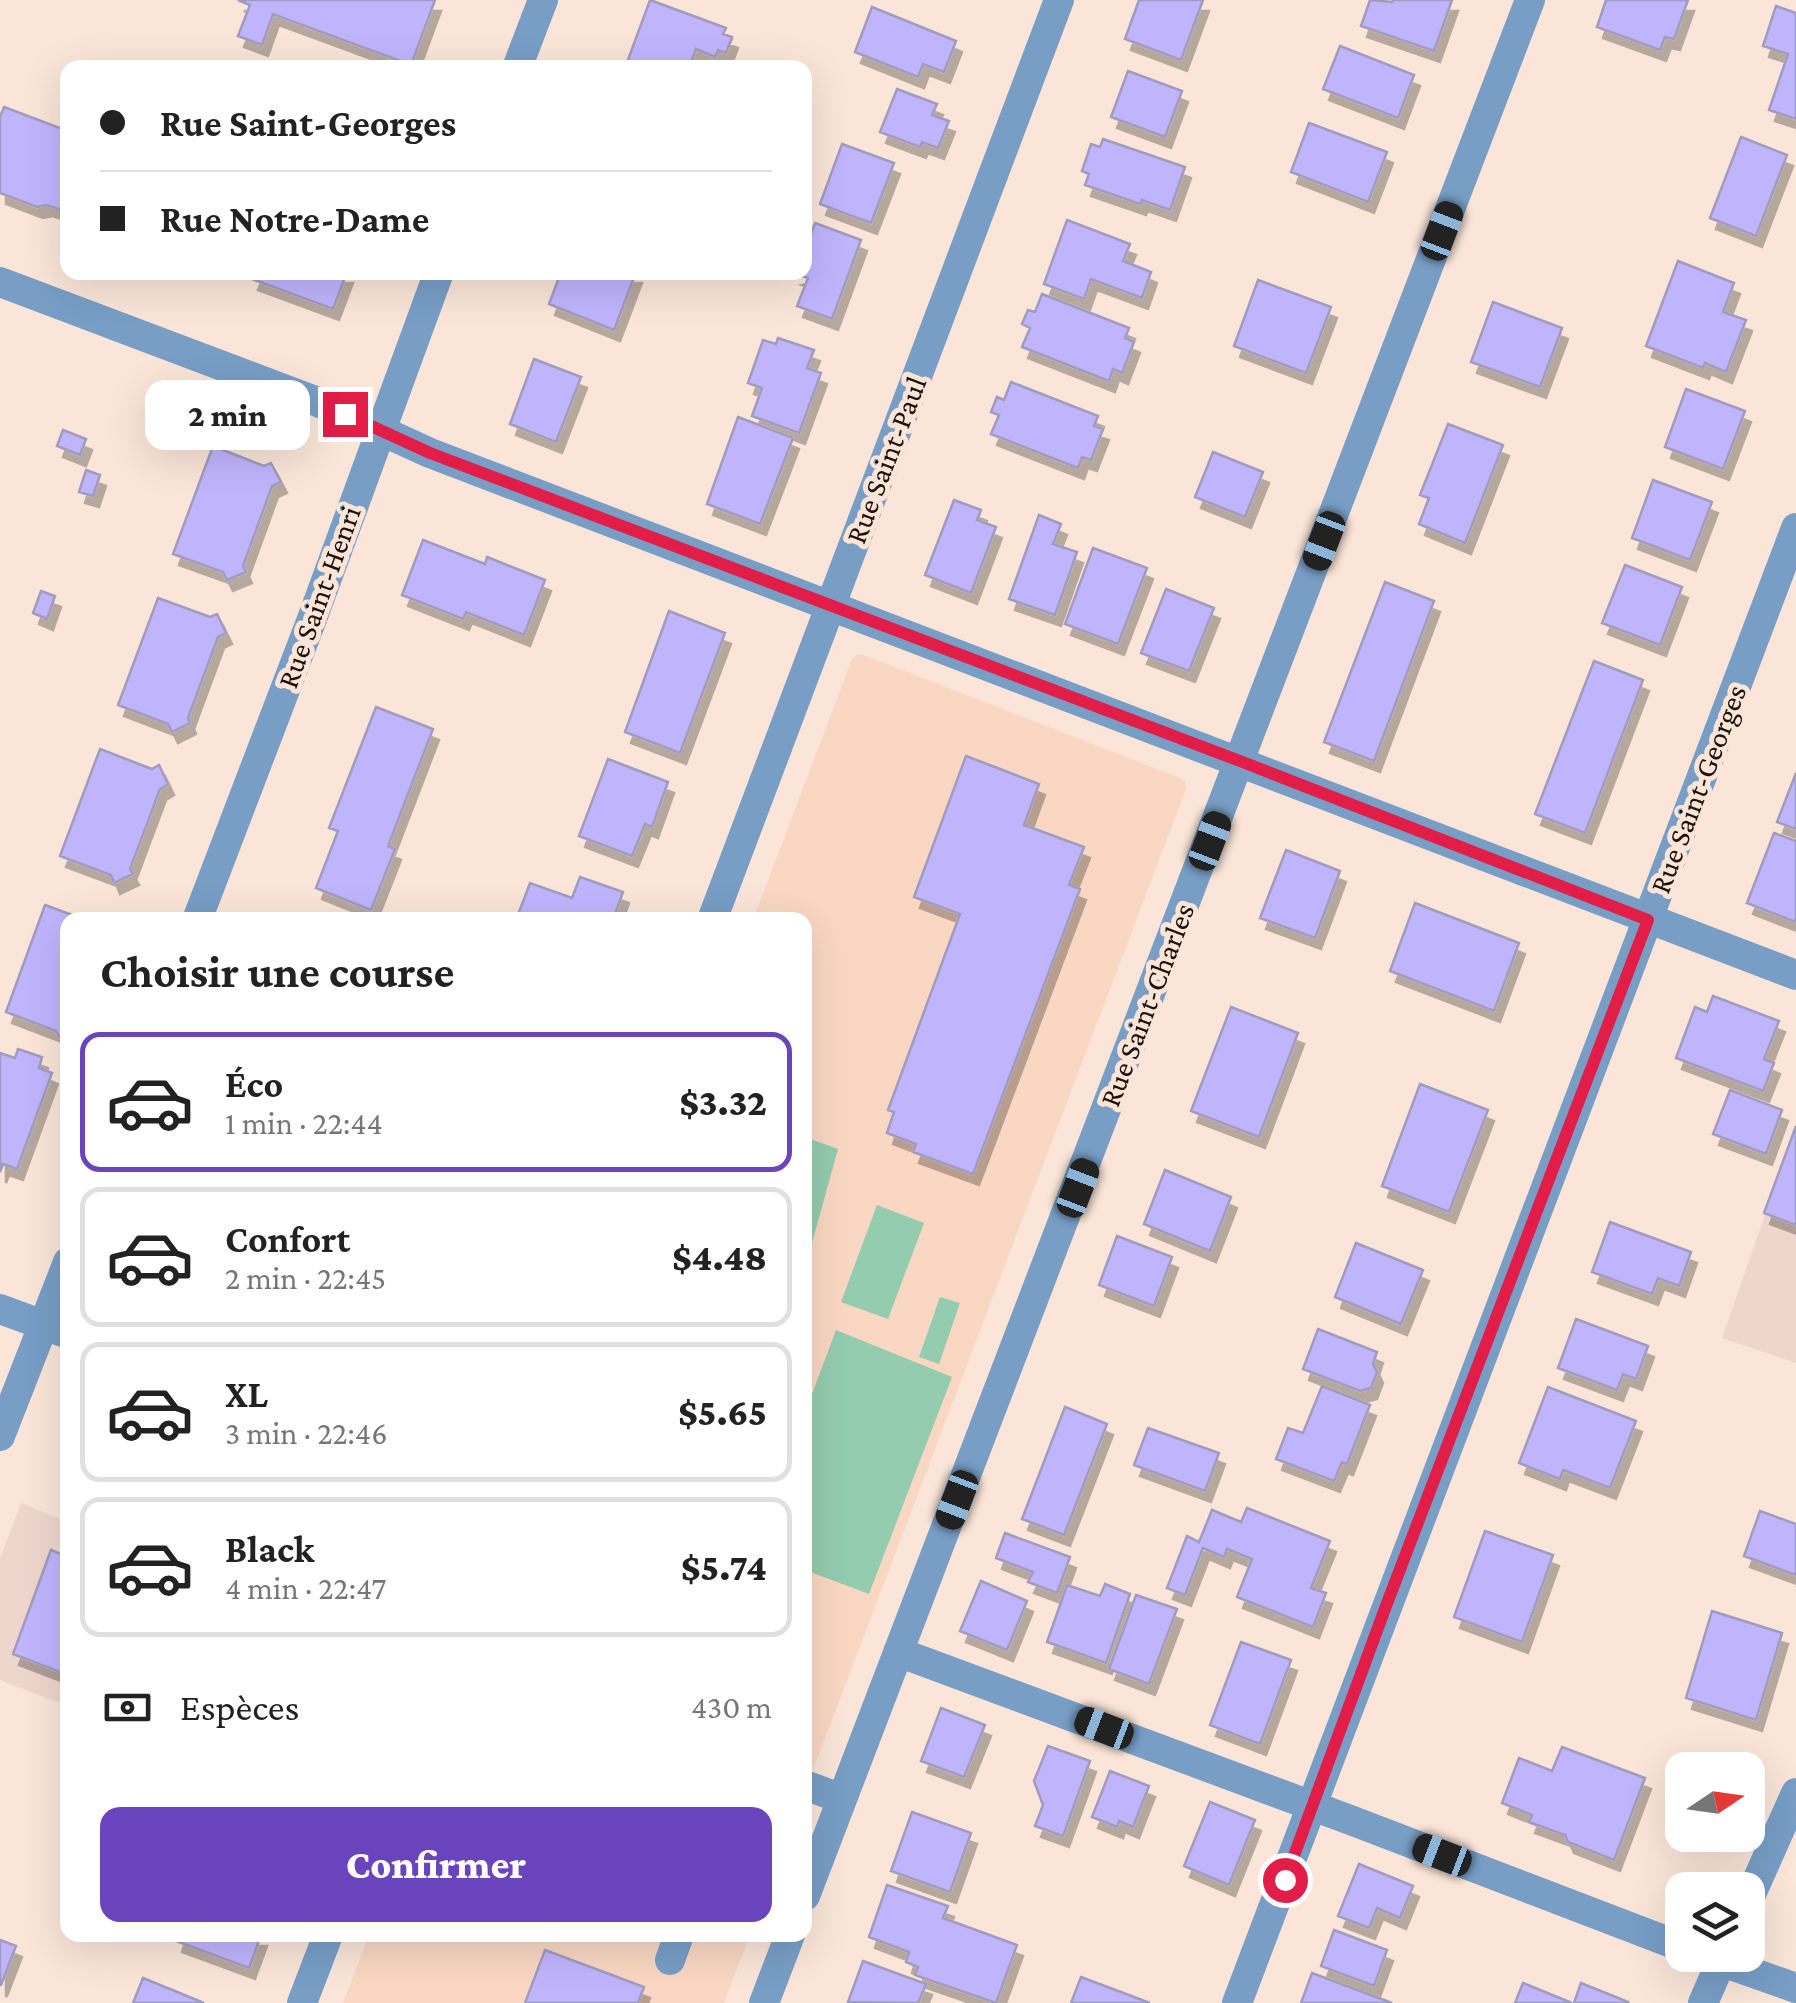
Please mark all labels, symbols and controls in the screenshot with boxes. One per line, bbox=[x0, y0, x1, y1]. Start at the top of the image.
text: Rue Saint-Georges bbox=[160, 102, 456, 144]
text: Rue Notre-Dame bbox=[160, 198, 429, 240]
car bbox=[1417, 198, 1467, 264]
street label: Rue Saint-Paul bbox=[839, 372, 932, 548]
callout: 2 min bbox=[145, 379, 310, 449]
route end bbox=[323, 392, 368, 437]
text: 2 min bbox=[188, 397, 267, 433]
street label: Rue Saint-Henri bbox=[270, 501, 367, 692]
car bbox=[1299, 508, 1349, 574]
street label: Rue Saint-Georges bbox=[1643, 680, 1753, 898]
car bbox=[1185, 808, 1235, 874]
street label: Rue Saint-Charles bbox=[1093, 899, 1200, 1111]
text: Choisir une course bbox=[100, 947, 454, 997]
icon: car bbox=[105, 1057, 195, 1147]
text: Éco bbox=[225, 1063, 283, 1105]
text: $3.32 bbox=[679, 1081, 767, 1123]
text: 1 min · 22:44 bbox=[225, 1105, 383, 1141]
car bbox=[1053, 1155, 1103, 1221]
icon: car bbox=[105, 1212, 195, 1302]
text: Confort bbox=[225, 1218, 350, 1260]
text: $4.48 bbox=[672, 1236, 767, 1278]
text: 2 min · 22:45 bbox=[225, 1260, 386, 1296]
icon: car bbox=[105, 1367, 195, 1457]
text: XL bbox=[225, 1373, 268, 1415]
text: $5.65 bbox=[678, 1391, 767, 1433]
text: 3 min · 22:46 bbox=[225, 1415, 387, 1451]
car bbox=[932, 1467, 982, 1533]
icon: car bbox=[105, 1522, 195, 1612]
text: Black bbox=[225, 1528, 314, 1570]
text: $5.74 bbox=[681, 1546, 767, 1588]
text: 4 min · 22:47 bbox=[225, 1570, 386, 1606]
icon: cash bbox=[100, 1680, 155, 1735]
text: Espèces bbox=[180, 1686, 299, 1728]
text: 430 m bbox=[691, 1689, 772, 1725]
car bbox=[1071, 1703, 1137, 1753]
north arrow bbox=[1665, 1752, 1765, 1852]
map controls bbox=[1665, 1752, 1765, 1972]
button: Confirmer bbox=[100, 1807, 772, 1922]
car bbox=[1409, 1830, 1475, 1880]
route start bbox=[1263, 1858, 1308, 1903]
button: layers bbox=[1665, 1872, 1765, 1972]

